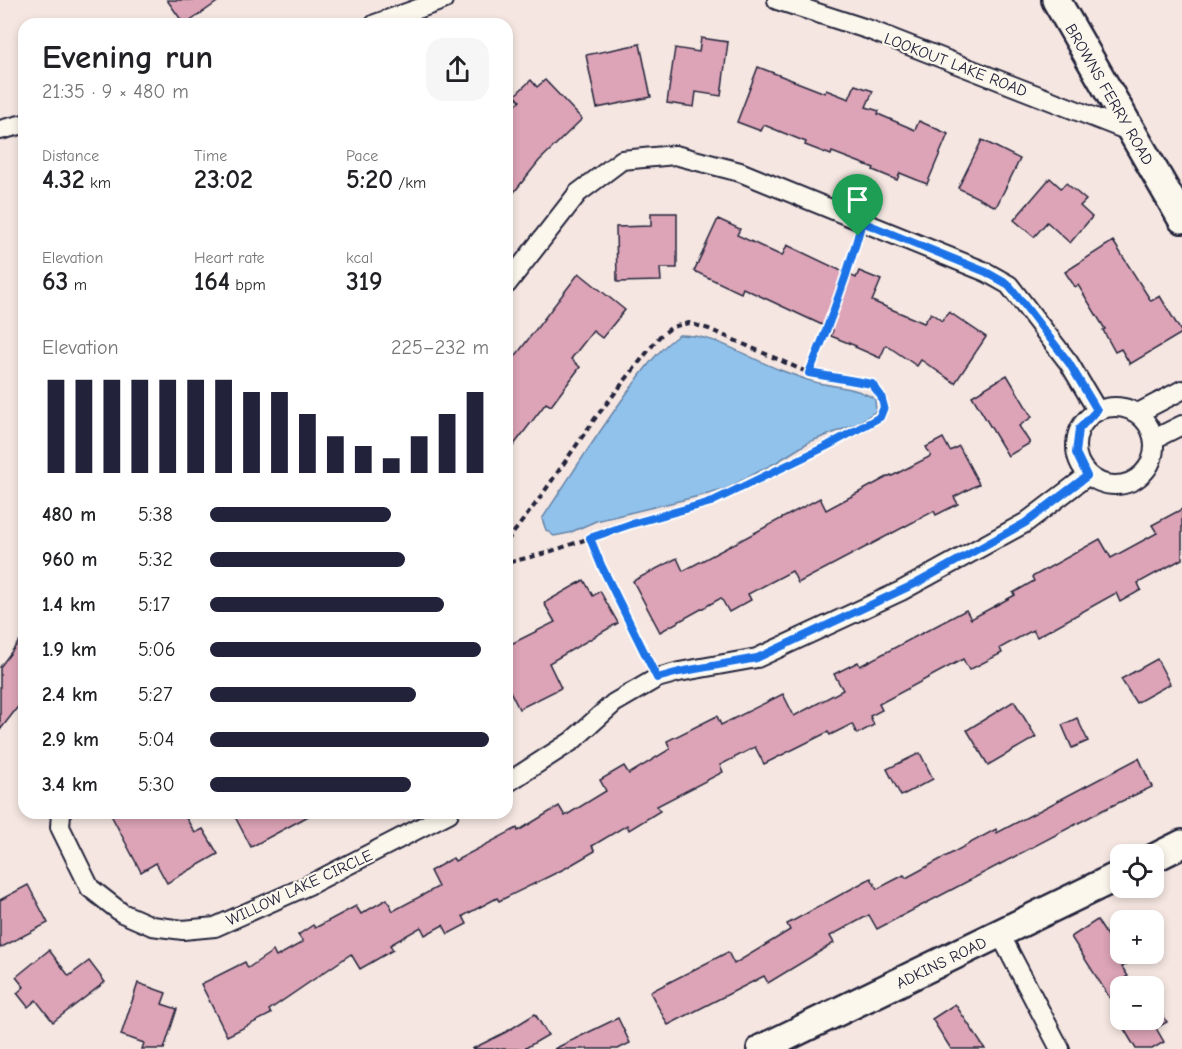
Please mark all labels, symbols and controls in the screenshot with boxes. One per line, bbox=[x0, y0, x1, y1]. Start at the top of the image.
street label: BROWNS FERRY ROAD bbox=[1061, 21, 1157, 168]
street label: LOOKOUT LAKE ROAD bbox=[882, 29, 1030, 101]
text: Evening run bbox=[42, 38, 213, 76]
button: share bbox=[426, 38, 489, 101]
text: 21:35 · 9 × 480 m bbox=[42, 80, 189, 103]
text: Distance bbox=[42, 147, 99, 165]
text: Time bbox=[194, 147, 227, 165]
text: Pace bbox=[346, 147, 378, 165]
text: 4.32 bbox=[42, 165, 85, 195]
text: 23:02 bbox=[194, 165, 253, 195]
text: 5:20 bbox=[346, 165, 393, 195]
text: km bbox=[85, 174, 111, 192]
text: /km bbox=[393, 174, 426, 192]
pin bbox=[832, 174, 883, 236]
icon: arrive bbox=[841, 183, 874, 216]
text: Elevation bbox=[42, 249, 103, 267]
text: Heart rate bbox=[194, 249, 265, 267]
text: kcal bbox=[346, 249, 373, 267]
text: 63 bbox=[42, 267, 68, 297]
text: 164 bbox=[194, 267, 230, 297]
text: 319 bbox=[346, 267, 383, 297]
text: m bbox=[68, 276, 87, 294]
text: bpm bbox=[230, 276, 266, 294]
text: Elevation bbox=[42, 336, 119, 359]
text: 225–232 m bbox=[391, 336, 489, 359]
text: 480 m bbox=[42, 503, 96, 526]
text: 5:38 bbox=[138, 503, 173, 526]
text: 960 m bbox=[42, 548, 97, 571]
text: 5:32 bbox=[138, 548, 173, 571]
text: 1.4 km bbox=[42, 593, 96, 616]
text: 5:17 bbox=[138, 593, 170, 616]
text: 1.9 km bbox=[42, 638, 97, 661]
text: 5:06 bbox=[138, 638, 175, 661]
text: 2.4 km bbox=[42, 683, 98, 706]
text: 5:27 bbox=[138, 683, 172, 706]
text: 2.9 km bbox=[42, 728, 99, 751]
text: 5:04 bbox=[138, 728, 174, 751]
text: 3.4 km bbox=[42, 773, 98, 796]
text: 5:30 bbox=[138, 773, 175, 796]
map controls bbox=[1110, 844, 1164, 1030]
button: locate bbox=[1110, 844, 1164, 898]
street label: WILLOW LAKE CIRCLE bbox=[223, 846, 376, 930]
button: + bbox=[1110, 910, 1164, 964]
street label: ADKINS ROAD bbox=[893, 933, 990, 993]
button: − bbox=[1110, 976, 1164, 1030]

